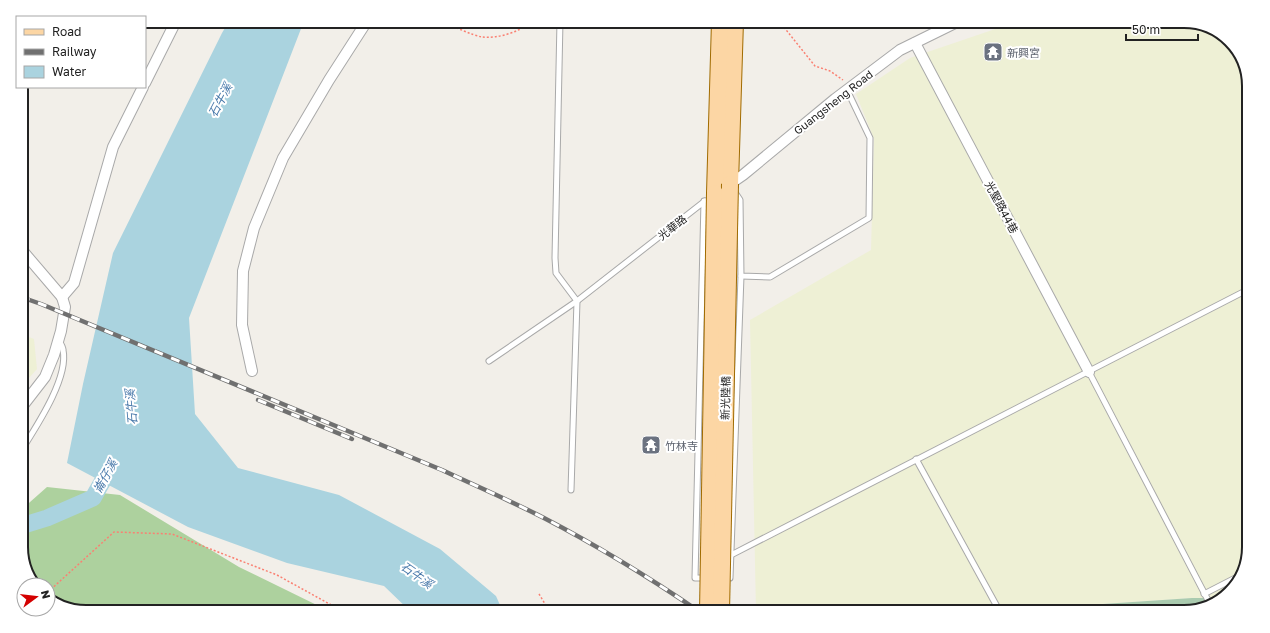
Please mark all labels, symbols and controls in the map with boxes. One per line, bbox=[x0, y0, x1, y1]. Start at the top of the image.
legend bbox=[16, 16, 146, 88]
scale bar bbox=[1126, 16, 1198, 42]
text: 50 m bbox=[1132, 22, 1160, 37]
text: Road bbox=[52, 24, 81, 39]
temple icon: 新興宮 bbox=[982, 41, 1004, 63]
text: Railway bbox=[52, 44, 97, 59]
place label: 新興宮 bbox=[1007, 46, 1040, 59]
text: Water bbox=[52, 64, 86, 79]
street label: Guangsheng Road bbox=[791, 67, 875, 137]
water label: 石牛溪 bbox=[205, 79, 236, 119]
street label: 光聖路44巷 bbox=[983, 179, 1021, 235]
street label: 光華路 bbox=[655, 212, 689, 242]
street label: 新光陸橋 bbox=[718, 376, 732, 420]
water label: 石牛溪 bbox=[122, 386, 140, 426]
temple icon: 竹林寺 bbox=[640, 434, 662, 456]
place label: 竹林寺 bbox=[665, 439, 698, 452]
water label: 崙仔溪 bbox=[90, 455, 121, 495]
water label: 石牛溪 bbox=[398, 559, 438, 593]
north arrow bbox=[16, 577, 56, 617]
text: N bbox=[39, 589, 54, 600]

